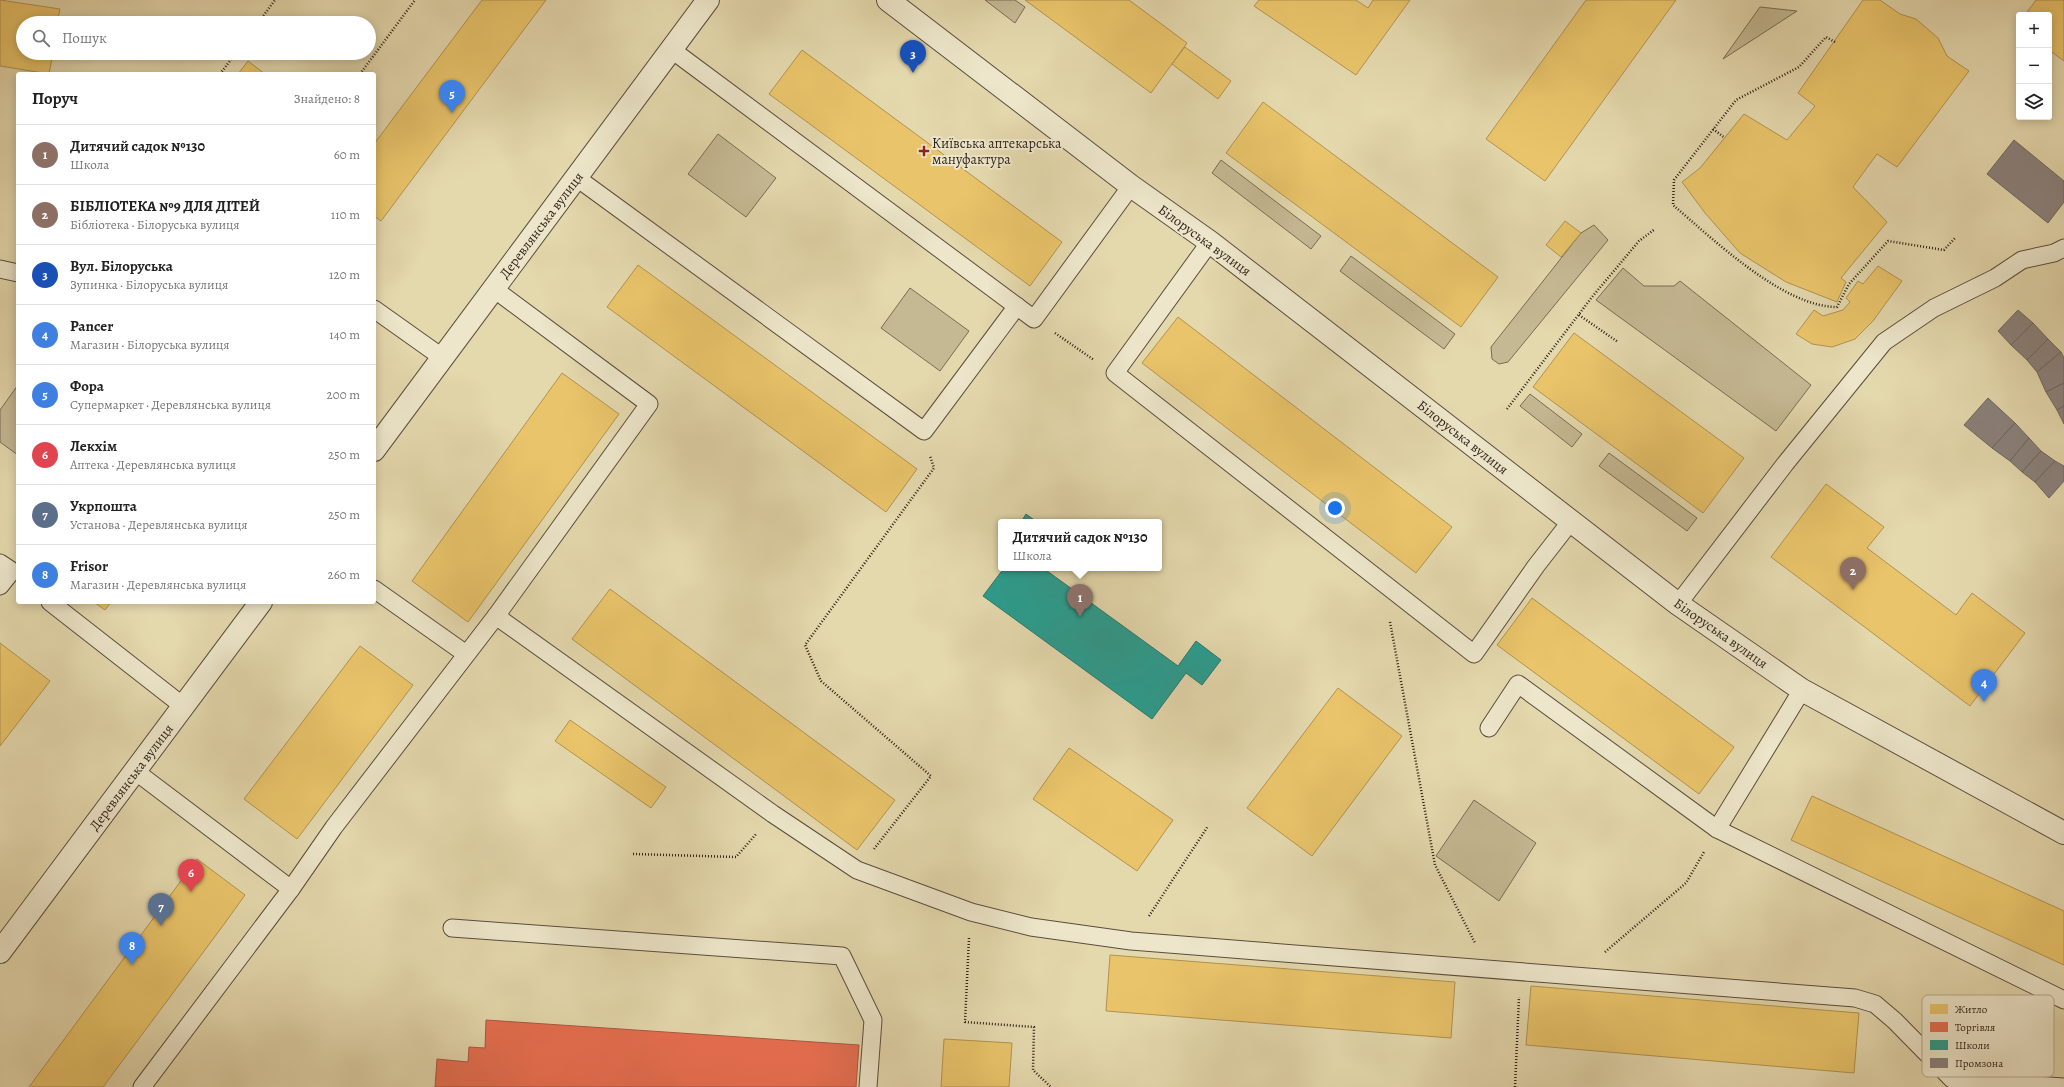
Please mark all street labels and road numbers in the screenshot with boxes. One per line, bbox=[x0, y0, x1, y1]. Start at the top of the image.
street label: Деревлянська вулиця bbox=[495, 168, 588, 282]
street label: Білоруська вулиця bbox=[1154, 200, 1255, 281]
street label: Білоруська вулиця bbox=[1413, 396, 1512, 479]
street label: Білоруська вулиця bbox=[1670, 594, 1772, 673]
street label: Деревлянська вулиця bbox=[85, 720, 178, 834]

